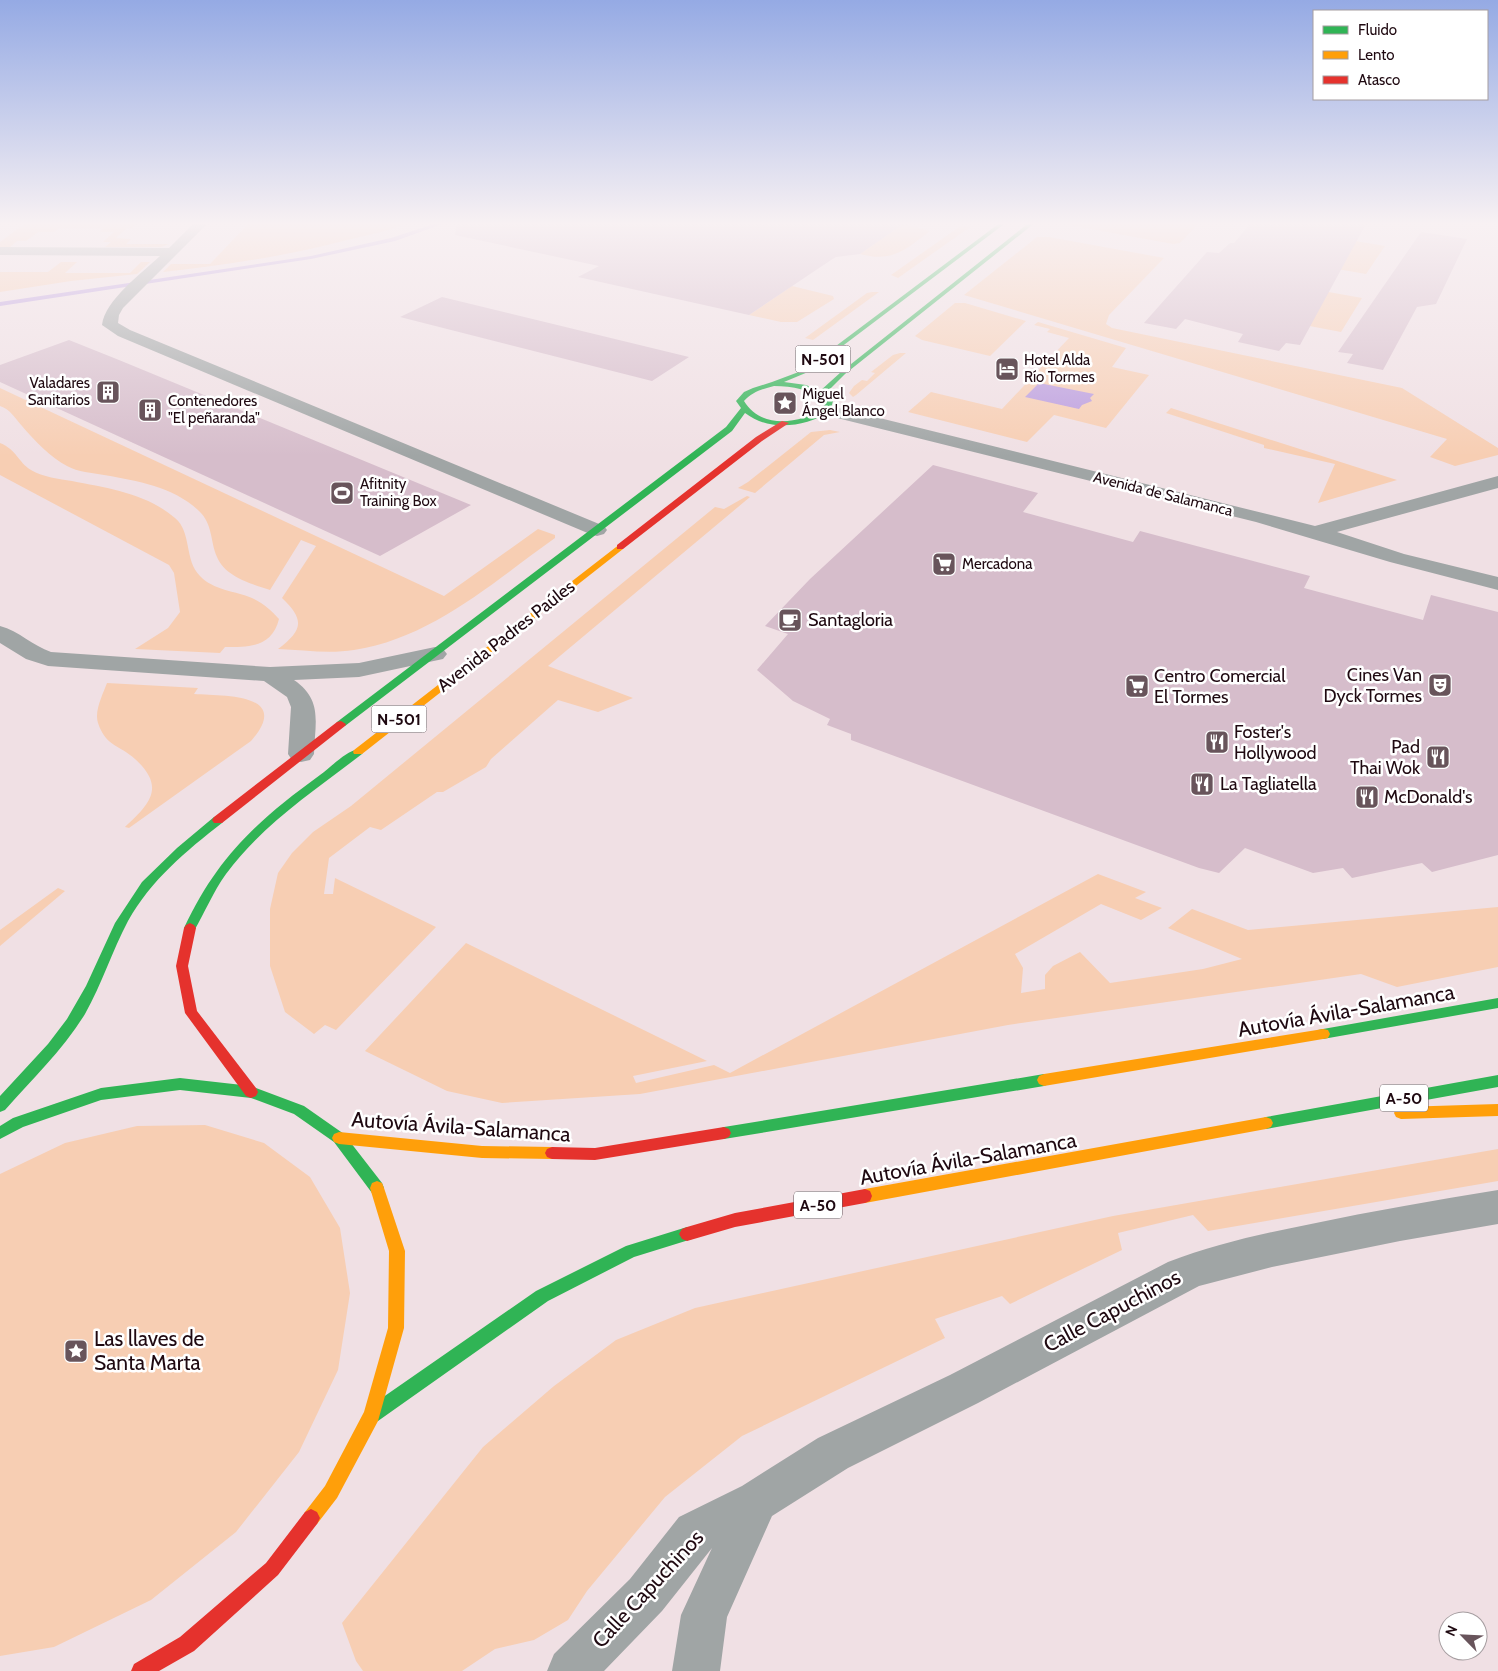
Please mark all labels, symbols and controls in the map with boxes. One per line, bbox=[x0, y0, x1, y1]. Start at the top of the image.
legend bbox=[1313, 10, 1488, 100]
text: Fluido bbox=[1358, 21, 1397, 39]
text: Lento bbox=[1358, 46, 1395, 64]
text: Atasco bbox=[1358, 71, 1400, 89]
road number: N-501 bbox=[796, 346, 850, 372]
place label: Hotel Alda Río Tormes bbox=[1024, 351, 1095, 386]
hotel icon: Hotel Alda Río Tormes bbox=[994, 356, 1020, 382]
place label: Valadares Sanitarios bbox=[28, 374, 90, 409]
building icon: Valadares Sanitarios bbox=[95, 379, 121, 405]
place label: Miguel Ángel Blanco bbox=[802, 385, 885, 420]
place icon: Miguel Ángel Blanco bbox=[772, 390, 798, 416]
place label: Contenedores "El peñaranda" bbox=[168, 392, 260, 427]
building icon: Contenedores "El peñaranda" bbox=[137, 397, 163, 423]
street label: Avenida de Salamanca bbox=[1091, 468, 1235, 520]
place label: Afitnity Training Box bbox=[360, 475, 437, 510]
sports icon: Afitnity Training Box bbox=[329, 480, 355, 506]
supermarket icon: Mercadona bbox=[931, 551, 957, 577]
place label: Mercadona bbox=[962, 555, 1033, 573]
street label: Avenida Padres Paúles bbox=[433, 575, 579, 697]
cafe icon: Santagloria bbox=[777, 607, 803, 633]
place label: Santagloria bbox=[808, 609, 893, 631]
place label: Cines Van Dyck Tormes bbox=[1324, 664, 1422, 707]
place label: Centro Comercial El Tormes bbox=[1154, 665, 1286, 708]
theatre icon: Cines Van Dyck Tormes bbox=[1427, 672, 1453, 698]
supermarket icon: Centro Comercial El Tormes bbox=[1124, 673, 1150, 699]
road number: N-501 bbox=[372, 706, 426, 732]
place label: Foster's Hollywood bbox=[1234, 721, 1317, 764]
restaurant icon: Foster's Hollywood bbox=[1204, 729, 1230, 755]
place label: Pad Thai Wok bbox=[1350, 736, 1421, 779]
restaurant icon: Pad Thai Wok bbox=[1425, 744, 1451, 770]
restaurant icon: La Tagliatella bbox=[1189, 771, 1215, 797]
place label: La Tagliatella bbox=[1220, 773, 1317, 795]
restaurant icon: McDonald's bbox=[1354, 784, 1380, 810]
place label: McDonald's bbox=[1384, 786, 1472, 808]
street label: Autovía Ávila-Salamanca bbox=[1236, 979, 1456, 1042]
road number: A-50 bbox=[1380, 1084, 1428, 1112]
street label: Autovía Ávila-Salamanca bbox=[351, 1106, 571, 1147]
street label: Autovía Ávila-Salamanca bbox=[858, 1127, 1078, 1190]
road number: A-50 bbox=[794, 1192, 842, 1218]
street label: Calle Capuchinos bbox=[1039, 1264, 1185, 1357]
place label: Las llaves de Santa Marta bbox=[94, 1326, 205, 1375]
place icon: Las llaves de Santa Marta bbox=[63, 1338, 89, 1364]
street label: Calle Capuchinos bbox=[587, 1525, 709, 1653]
north arrow bbox=[1438, 1611, 1488, 1661]
text: N bbox=[1441, 1623, 1461, 1639]

